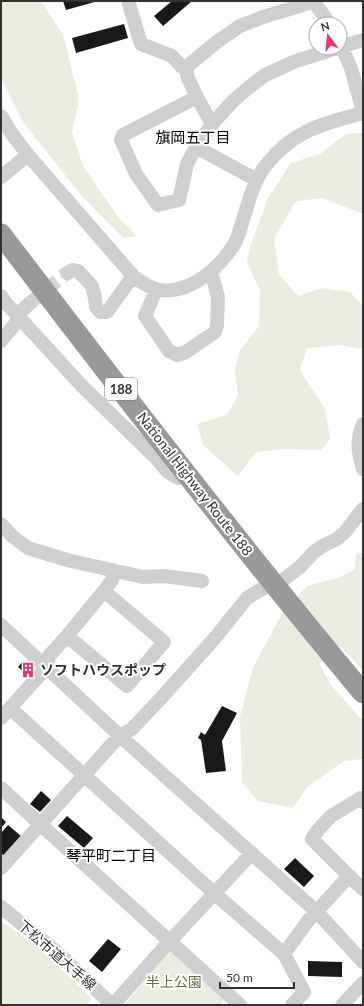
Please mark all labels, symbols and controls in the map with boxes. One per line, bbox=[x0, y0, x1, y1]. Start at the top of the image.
north arrow bbox=[308, 16, 348, 56]
text: N bbox=[319, 18, 331, 33]
district label: 旗岡五丁目 bbox=[155, 128, 231, 146]
road number: 188 bbox=[105, 378, 137, 400]
street label: National Highway Route 188 bbox=[134, 409, 257, 559]
building icon: ソフトハウスポップ bbox=[19, 661, 37, 679]
place label: ソフトハウスポップ bbox=[40, 661, 166, 678]
district label: 琴平町二丁目 bbox=[66, 846, 156, 864]
street label: 下松市道大手線 bbox=[15, 916, 100, 993]
scale bar bbox=[220, 964, 294, 990]
text: 50 m bbox=[226, 970, 253, 985]
park label: 半上公園 bbox=[146, 973, 202, 990]

